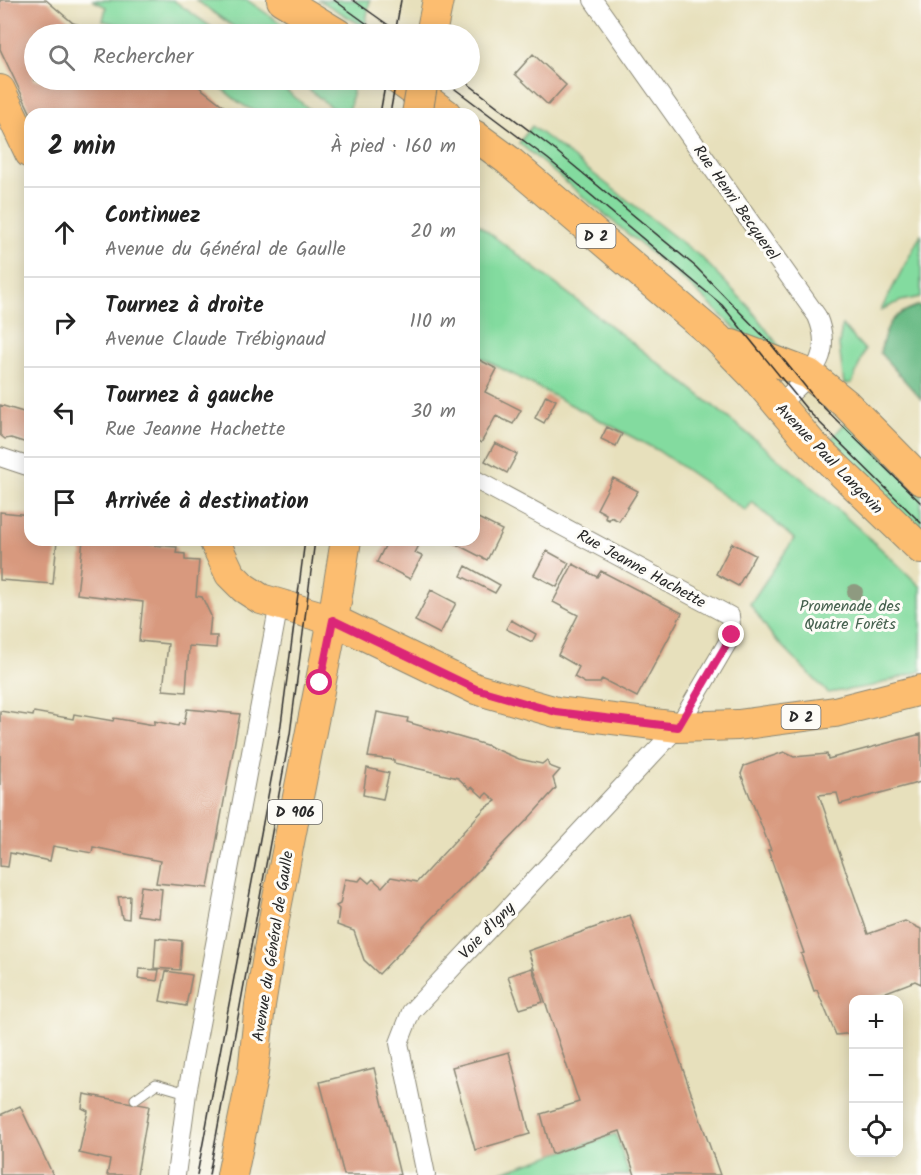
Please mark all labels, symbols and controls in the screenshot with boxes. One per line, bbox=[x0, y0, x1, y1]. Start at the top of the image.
search box bbox=[24, 24, 480, 90]
text: Rechercher bbox=[93, 40, 193, 75]
icon: search bbox=[45, 41, 78, 74]
text: 2 min bbox=[48, 126, 116, 168]
text: À pied · 160 m bbox=[330, 131, 456, 163]
street label: Rue Henri Becquerel bbox=[687, 140, 785, 266]
text: Continuez bbox=[105, 199, 201, 234]
icon: ahead bbox=[48, 216, 81, 249]
text: 20 m bbox=[410, 216, 456, 248]
road number: D 2 bbox=[576, 224, 616, 248]
text: Avenue du Général de Gaulle bbox=[105, 234, 346, 266]
text: Tournez à droite bbox=[105, 289, 264, 324]
icon: right bbox=[48, 306, 81, 339]
text: 110 m bbox=[410, 306, 456, 338]
text: Avenue Claude Trébignaud bbox=[105, 324, 325, 356]
text: Tournez à gauche bbox=[105, 379, 274, 414]
icon: left bbox=[48, 396, 81, 429]
text: 30 m bbox=[411, 396, 456, 428]
street label: Avenue Paul Langevin bbox=[769, 398, 889, 520]
text: Rue Jeanne Hachette bbox=[105, 414, 285, 446]
text: Arrivée à destination bbox=[105, 485, 309, 520]
icon: arrive bbox=[48, 486, 81, 519]
street label: Rue Jeanne Hachette bbox=[572, 523, 710, 615]
park label: Promenade des Quatre Forêts bbox=[800, 594, 901, 637]
route end bbox=[718, 621, 744, 647]
route start bbox=[306, 669, 332, 695]
road number: D 2 bbox=[782, 705, 820, 729]
road number: D 906 bbox=[268, 800, 322, 824]
street label: Avenue du Général de Gaulle bbox=[246, 849, 301, 1043]
street label: Voie d'Igny bbox=[453, 896, 521, 966]
map controls bbox=[849, 995, 903, 1157]
button: + bbox=[849, 995, 903, 1049]
button: − bbox=[849, 1049, 903, 1103]
button: locate bbox=[849, 1103, 903, 1157]

